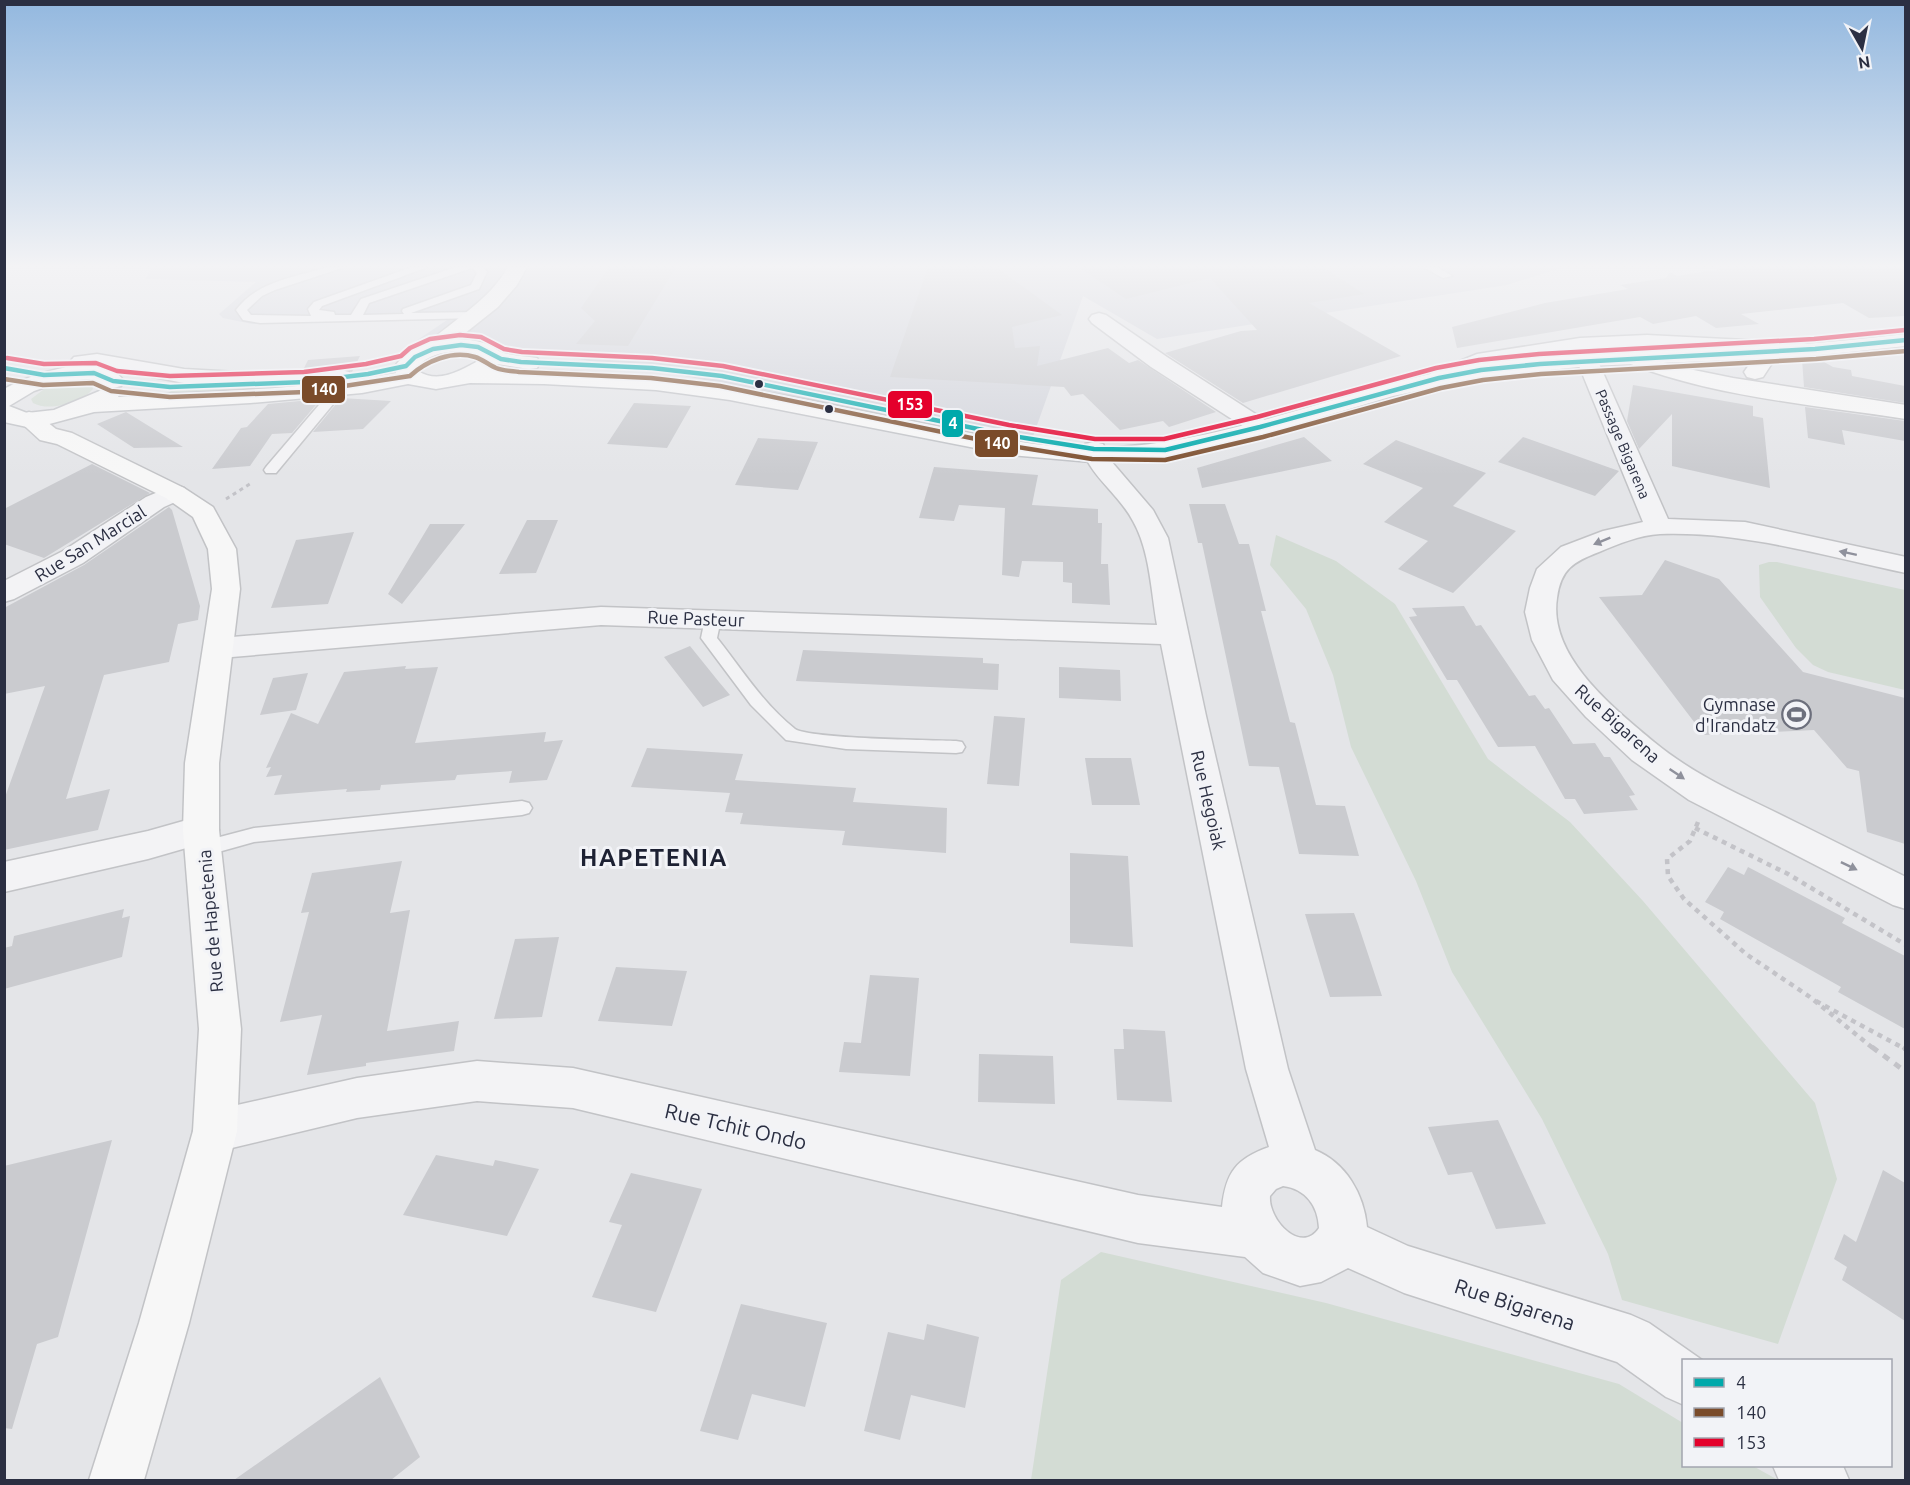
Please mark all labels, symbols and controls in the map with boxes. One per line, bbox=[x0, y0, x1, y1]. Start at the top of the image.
north arrow bbox=[1832, 18, 1892, 78]
text: N bbox=[1857, 53, 1872, 73]
line badge: 140 bbox=[301, 375, 346, 404]
unlabelled marker bbox=[753, 378, 765, 390]
text: 140 bbox=[310, 380, 338, 398]
street label: Passage Bigarena bbox=[1592, 387, 1654, 501]
line badge: 153 bbox=[887, 390, 933, 419]
text: 153 bbox=[896, 395, 924, 413]
unlabelled marker bbox=[823, 403, 835, 415]
line badge: 4 bbox=[941, 409, 964, 438]
text: 4 bbox=[948, 414, 958, 432]
line badge: 140 bbox=[974, 429, 1019, 458]
text: 140 bbox=[983, 434, 1011, 452]
street label: Rue San Marcial bbox=[31, 501, 149, 585]
one-way arrow bbox=[1592, 536, 1610, 546]
one-way arrow bbox=[1839, 548, 1858, 557]
street label: Rue Pasteur bbox=[647, 606, 745, 630]
street label: Rue Bigarena bbox=[1571, 680, 1665, 766]
place label: Gymnase d'Irandatz bbox=[1695, 694, 1776, 735]
sports icon: Gymnase d'Irandatz bbox=[1781, 698, 1813, 730]
street label: Rue Hegoiak bbox=[1188, 748, 1230, 852]
one-way arrow bbox=[1669, 768, 1685, 779]
district label: HAPETENIA bbox=[580, 844, 728, 871]
street label: Rue de Hapetenia bbox=[194, 849, 226, 993]
one-way arrow bbox=[1840, 860, 1858, 870]
street label: Rue Tchit Ondo bbox=[663, 1098, 809, 1154]
street label: Rue Bigarena bbox=[1452, 1273, 1578, 1335]
legend bbox=[1682, 1359, 1892, 1467]
text: 4 bbox=[1736, 1372, 1746, 1392]
text: 140 bbox=[1736, 1402, 1766, 1422]
text: 153 bbox=[1736, 1432, 1766, 1452]

